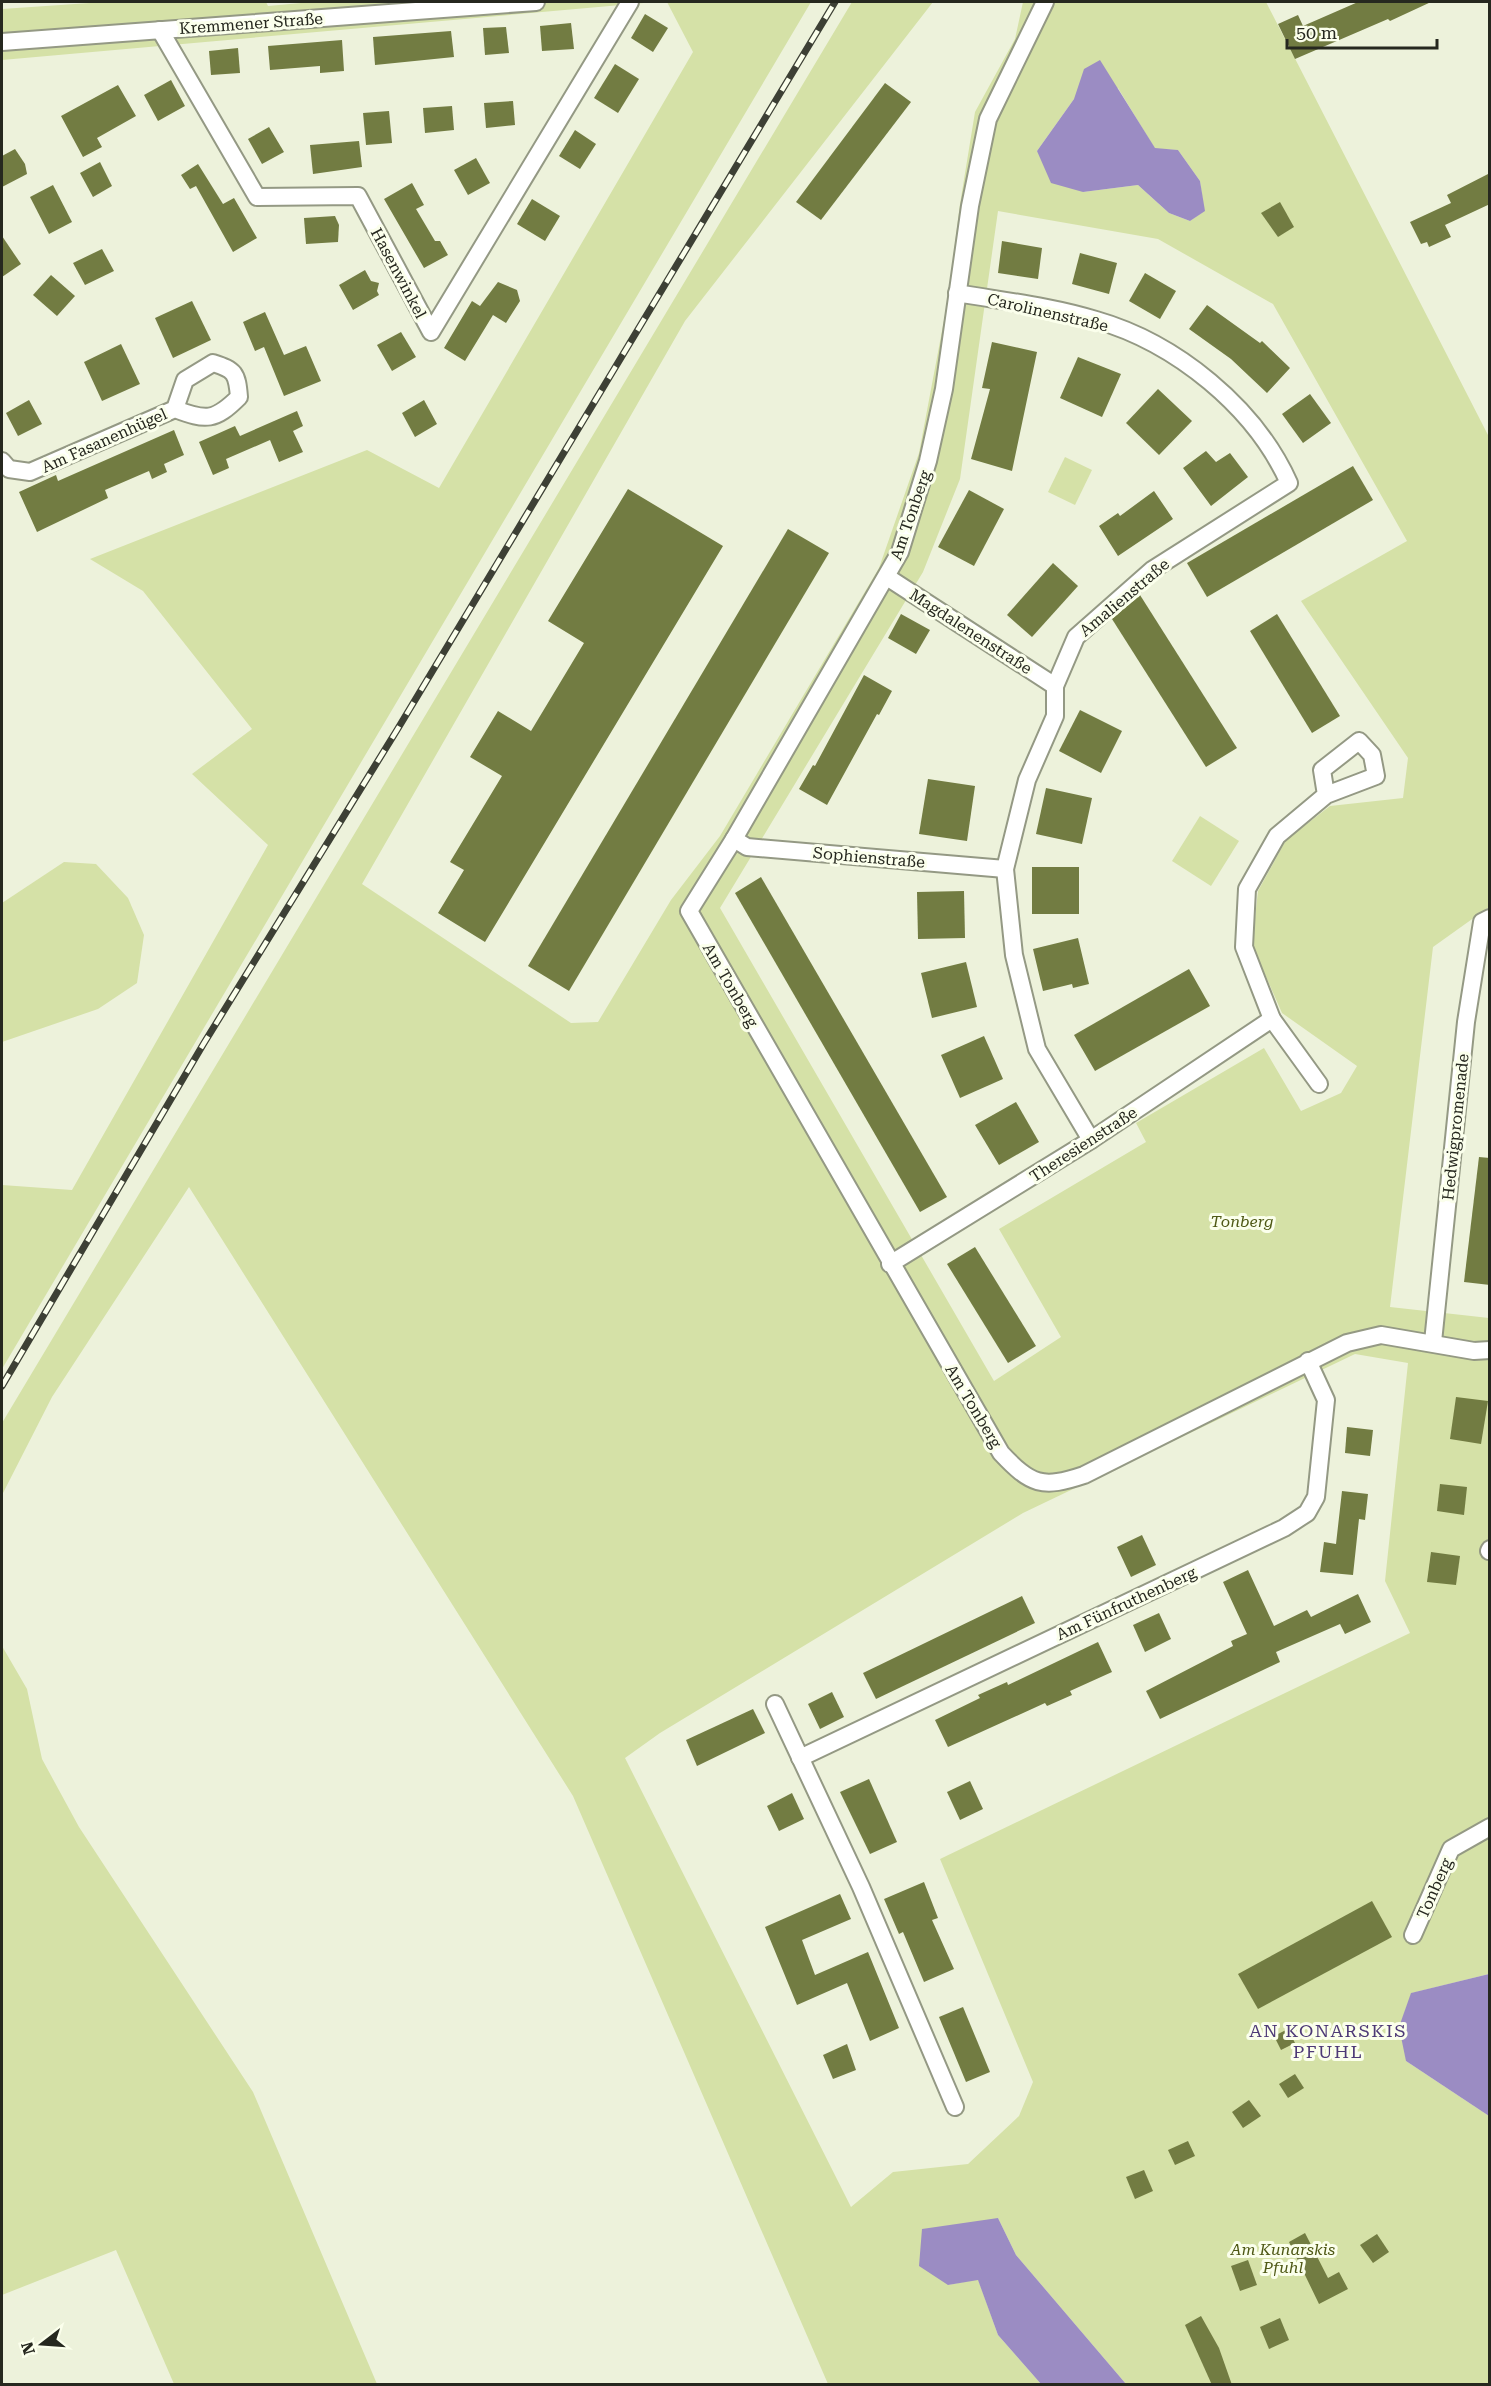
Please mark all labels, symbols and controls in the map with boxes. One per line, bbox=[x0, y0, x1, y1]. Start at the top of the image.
street label: Kremmener Straße bbox=[178, 9, 324, 38]
scale bar bbox=[1287, 12, 1437, 50]
text: 50 m bbox=[1296, 22, 1337, 43]
street label: Hasenwinkel bbox=[367, 225, 430, 322]
street label: Carolinenstraße bbox=[986, 289, 1110, 336]
street label: Am Fasanenhügel bbox=[39, 404, 170, 477]
street label: Am Tonberg bbox=[886, 467, 935, 563]
street label: Amalienstraße bbox=[1076, 554, 1173, 640]
street label: Magdalenenstraße bbox=[906, 585, 1036, 678]
street label: Sophienstraße bbox=[812, 843, 926, 872]
street label: Am Tonberg bbox=[699, 940, 763, 1031]
street label: Hedwigpromenade bbox=[1438, 1052, 1473, 1201]
street label: Theresienstraße bbox=[1026, 1102, 1141, 1186]
park label: Tonberg bbox=[1210, 1212, 1274, 1231]
street label: Am Tonberg bbox=[941, 1361, 1006, 1452]
street label: Am Fünfruthenberg bbox=[1053, 1562, 1200, 1644]
street label: Tonberg bbox=[1413, 1854, 1457, 1921]
district label: AN KONARSKIS PFUHL bbox=[1249, 2020, 1407, 2062]
park label: Am Kunarskis Pfuhl bbox=[1230, 2240, 1335, 2277]
north arrow bbox=[12, 2314, 72, 2374]
text: N bbox=[17, 2340, 39, 2357]

